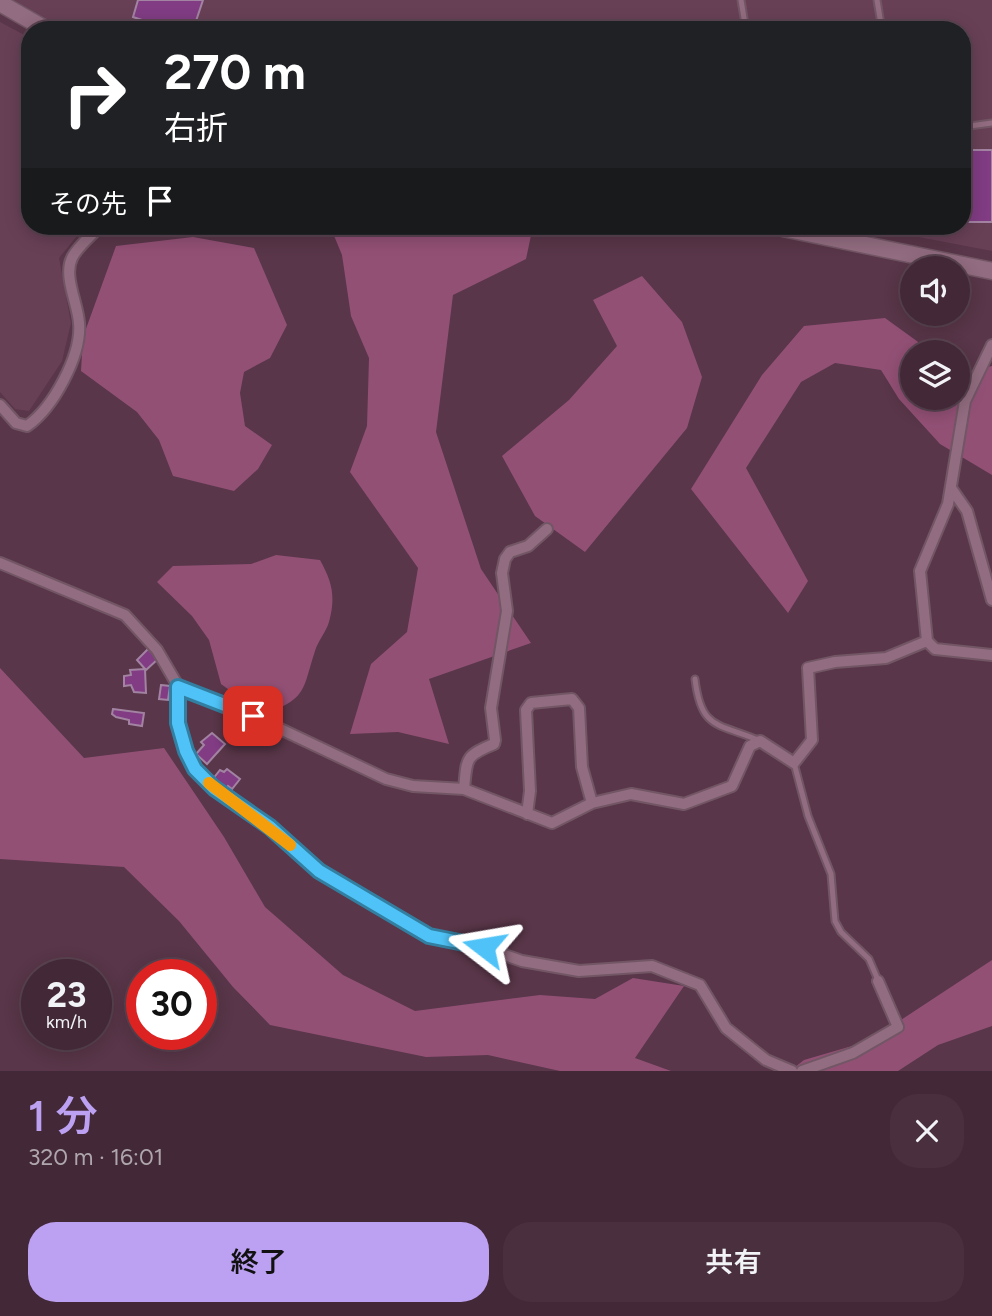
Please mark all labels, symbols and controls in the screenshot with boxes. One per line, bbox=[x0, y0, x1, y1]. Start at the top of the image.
text: 270 m bbox=[164, 42, 306, 101]
icon: right bbox=[49, 49, 140, 140]
text: 右折 bbox=[164, 109, 228, 147]
icon: arrive bbox=[141, 182, 179, 220]
text: その先 bbox=[49, 188, 127, 220]
map controls bbox=[900, 256, 970, 410]
button: sound bbox=[900, 256, 970, 326]
button: layers bbox=[900, 340, 970, 410]
pin bbox=[223, 686, 283, 746]
icon: arrive bbox=[234, 697, 272, 735]
position arrow bbox=[447, 910, 521, 984]
speed limit sign: 30 bbox=[126, 959, 217, 1050]
text: 23 bbox=[47, 974, 86, 1016]
text: km/h bbox=[46, 1011, 87, 1033]
text: 1 分 bbox=[28, 1091, 98, 1142]
button: close bbox=[890, 1094, 964, 1168]
text: 320 m · 16:01 bbox=[28, 1143, 163, 1171]
button: 終了 bbox=[28, 1222, 489, 1302]
button: 共有 bbox=[503, 1222, 964, 1302]

